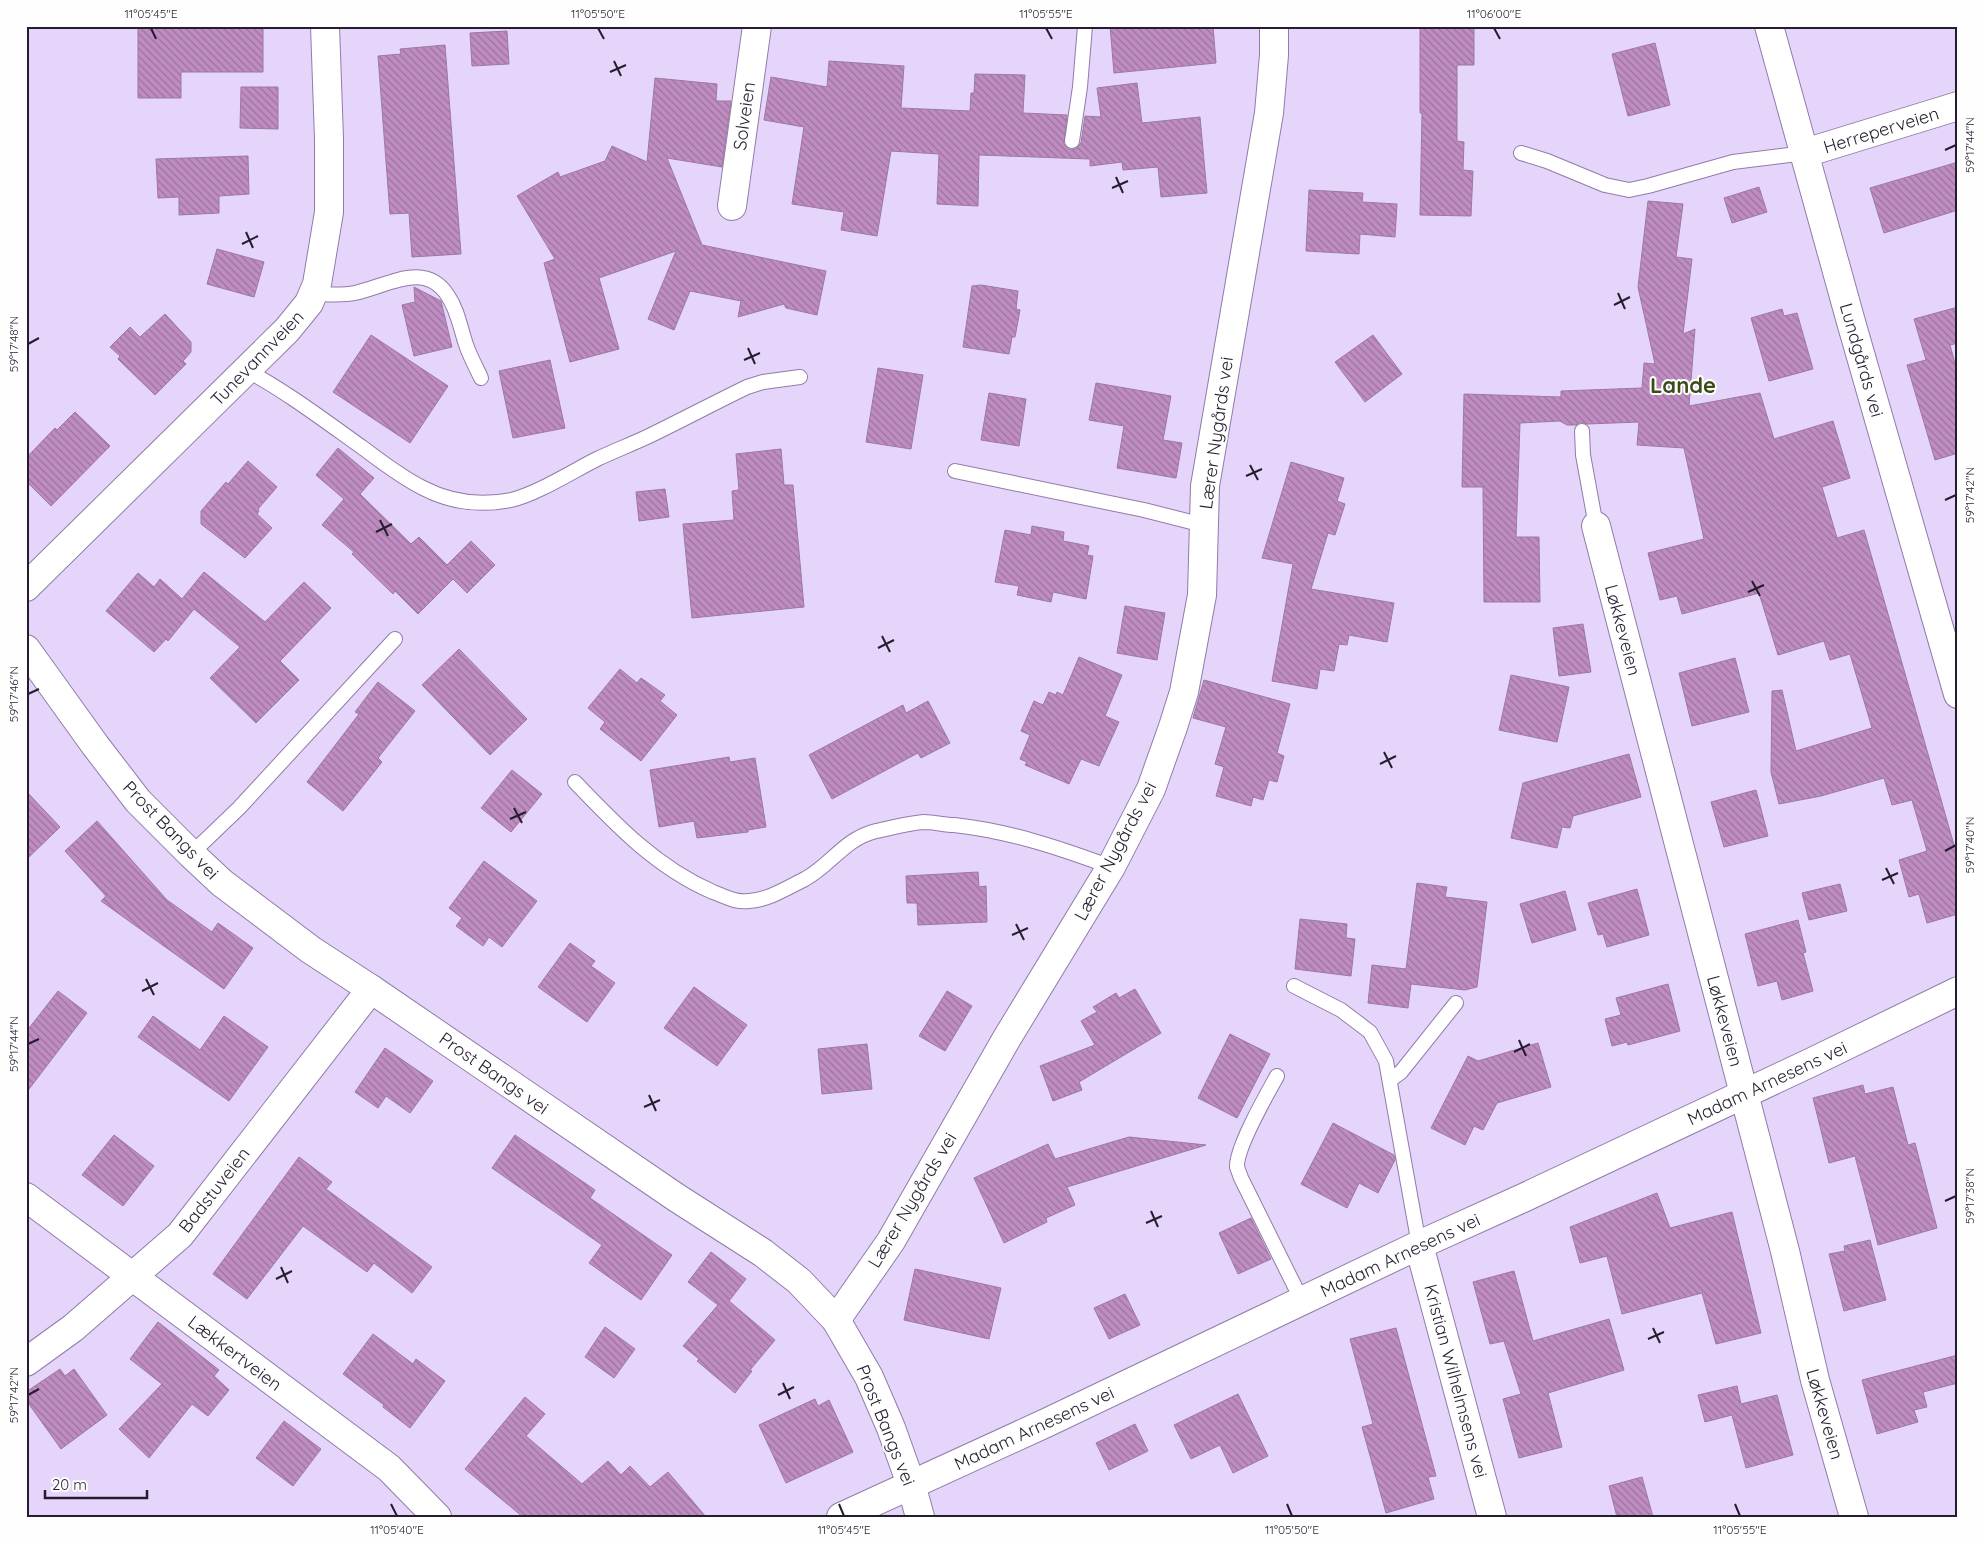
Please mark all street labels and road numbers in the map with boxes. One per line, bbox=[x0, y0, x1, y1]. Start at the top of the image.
street label: Solveien bbox=[728, 80, 760, 152]
street label: Herreperveien bbox=[1820, 102, 1942, 158]
street label: Lundgårds vei bbox=[1835, 300, 1889, 420]
street label: Tunevannveien bbox=[205, 305, 309, 411]
street label: Lærer Nygårds vei bbox=[1194, 355, 1238, 511]
street label: Løkkeveien bbox=[1600, 582, 1646, 678]
street label: Prost Bangs vei bbox=[118, 776, 224, 884]
street label: Lærer Nygårds vei bbox=[1069, 778, 1161, 924]
street label: Løkkeveien bbox=[1702, 973, 1748, 1069]
street label: Prost Bangs vei bbox=[435, 1027, 553, 1119]
street label: Madam Arnesens vei bbox=[1683, 1036, 1851, 1130]
street label: Lærer Nygårds vei bbox=[863, 1128, 961, 1272]
street label: Badstuveien bbox=[173, 1143, 255, 1237]
street label: Madam Arnesens vei bbox=[1316, 1208, 1484, 1302]
street label: Kristian Wilhelmsens vei bbox=[1419, 1282, 1493, 1480]
street label: Lækkertveien bbox=[183, 1310, 287, 1396]
street label: Prost Bangs vei bbox=[851, 1361, 921, 1489]
street label: Løkkeveien bbox=[1801, 1366, 1849, 1462]
street label: Madam Arnesens vei bbox=[950, 1381, 1118, 1475]

